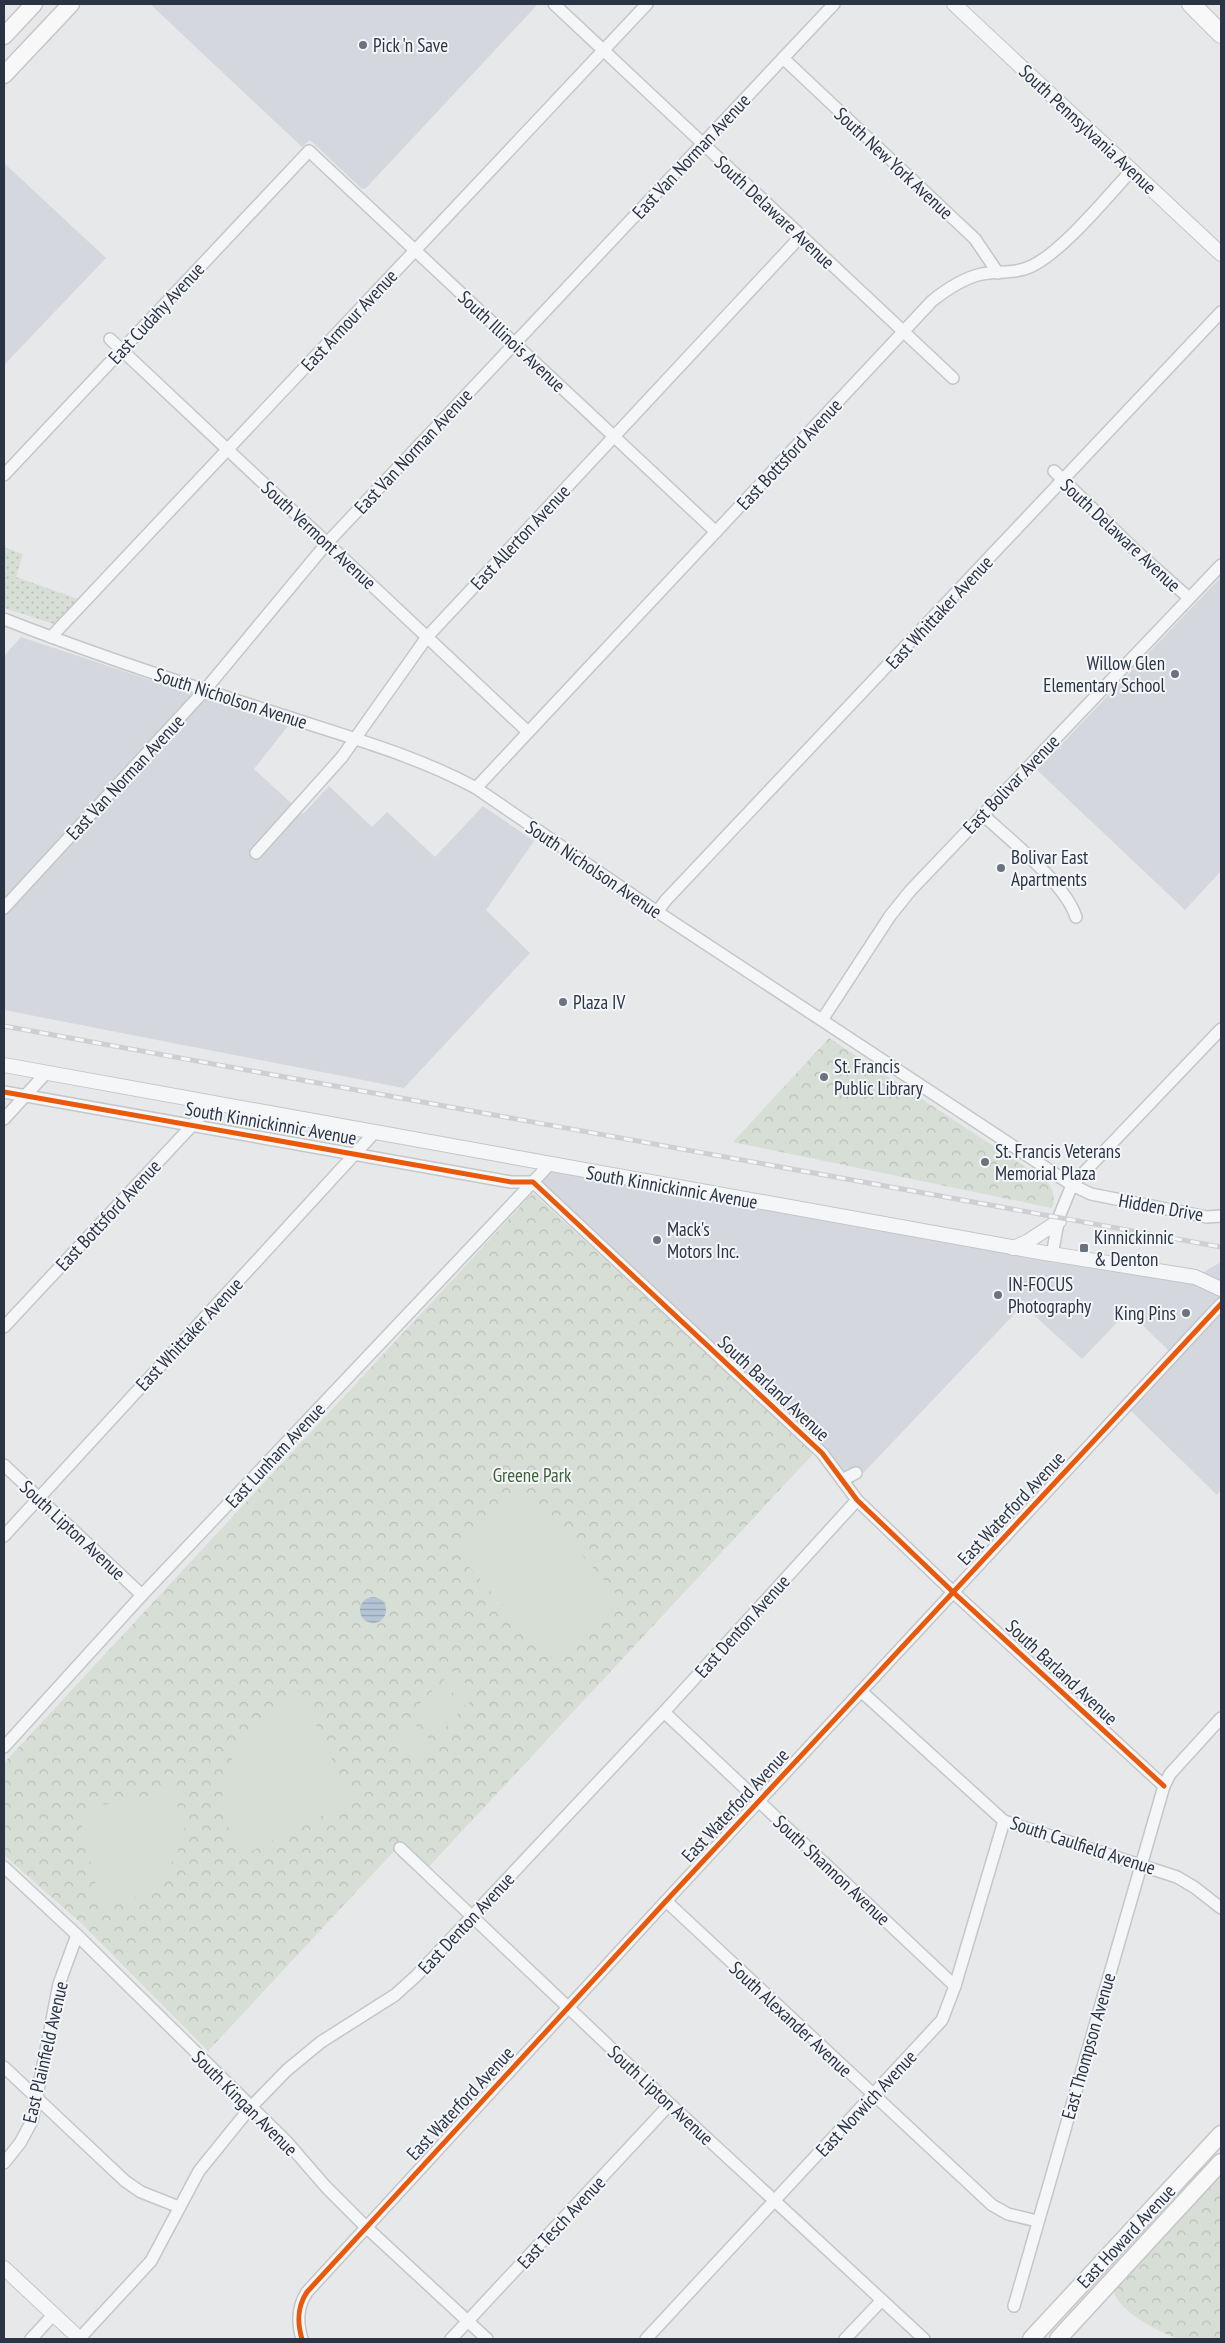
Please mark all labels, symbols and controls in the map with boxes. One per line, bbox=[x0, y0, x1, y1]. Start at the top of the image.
place label: Pick 'n Save bbox=[373, 33, 448, 57]
marker: Pick 'n Save bbox=[357, 39, 369, 51]
street label: South Pennsylvania Avenue bbox=[1014, 59, 1162, 199]
street label: East Van Norman Avenue bbox=[627, 88, 755, 224]
street label: South New York Avenue bbox=[830, 102, 959, 224]
street label: South Delaware Avenue bbox=[710, 150, 840, 274]
street label: East Cudahy Avenue bbox=[103, 257, 209, 369]
street label: East Armour Avenue bbox=[296, 264, 402, 376]
street label: South Illinois Avenue bbox=[453, 285, 571, 397]
street label: East Van Norman Avenue bbox=[349, 383, 477, 519]
street label: East Bottsford Avenue bbox=[731, 393, 847, 515]
street label: South Delaware Avenue bbox=[1056, 473, 1186, 597]
street label: South Vermont Avenue bbox=[257, 476, 382, 594]
street label: East Allerton Avenue bbox=[465, 479, 575, 595]
street label: East Whittaker Avenue bbox=[880, 550, 998, 674]
place label: Willow Glen Elementary School bbox=[1043, 651, 1166, 697]
street label: South Nicholson Avenue bbox=[152, 662, 310, 734]
marker: Willow Glen Elementary School bbox=[1169, 668, 1181, 680]
street label: East Van Norman Avenue bbox=[61, 709, 189, 845]
street label: East Bolivar Avenue bbox=[958, 729, 1064, 839]
street label: South Nicholson Avenue bbox=[521, 815, 667, 923]
place label: Bolivar East Apartments bbox=[1011, 845, 1089, 891]
marker: Bolivar East Apartments bbox=[995, 862, 1007, 874]
place label: Plaza IV bbox=[573, 990, 625, 1014]
marker: Plaza IV bbox=[557, 996, 569, 1008]
place label: St. Francis Public Library bbox=[834, 1054, 924, 1100]
marker: St. Francis Public Library bbox=[818, 1071, 830, 1083]
street label: South Kinnickinnic Avenue bbox=[183, 1096, 359, 1150]
place label: St. Francis Veterans Memorial Plaza bbox=[995, 1139, 1121, 1185]
street label: East Bottsford Avenue bbox=[50, 1154, 166, 1276]
marker: St. Francis Veterans Memorial Plaza bbox=[979, 1156, 991, 1168]
street label: South Kinnickinnic Avenue bbox=[584, 1160, 760, 1214]
street label: Hidden Drive bbox=[1117, 1188, 1205, 1226]
place label: Mack's Motors Inc. bbox=[667, 1217, 739, 1263]
place label: Kinnickinnic & Denton bbox=[1094, 1225, 1174, 1271]
marker: Mack's Motors Inc. bbox=[651, 1234, 663, 1246]
marker: Kinnickinnic & Denton bbox=[1078, 1242, 1090, 1254]
street label: East Whittaker Avenue bbox=[130, 1272, 248, 1396]
place label: IN-FOCUS Photography bbox=[1008, 1272, 1092, 1318]
marker: IN-FOCUS Photography bbox=[992, 1289, 1004, 1301]
place label: King Pins bbox=[1114, 1301, 1176, 1325]
marker: King Pins bbox=[1180, 1307, 1192, 1319]
street label: South Barland Avenue bbox=[713, 1330, 835, 1446]
street label: East Lunham Avenue bbox=[220, 1397, 330, 1513]
street label: East Waterford Avenue bbox=[952, 1446, 1070, 1570]
park label: Greene Park bbox=[493, 1463, 572, 1487]
street label: South Lipton Avenue bbox=[15, 1475, 131, 1585]
street label: East Denton Avenue bbox=[689, 1569, 795, 1683]
street label: South Barland Avenue bbox=[1001, 1614, 1123, 1730]
street label: East Waterford Avenue bbox=[676, 1743, 794, 1867]
street label: South Shannon Avenue bbox=[769, 1810, 896, 1930]
street label: South Caulfield Avenue bbox=[1007, 1810, 1159, 1880]
street label: East Denton Avenue bbox=[413, 1867, 519, 1979]
street label: South Alexander Avenue bbox=[725, 1956, 858, 2082]
street label: East Thompson Avenue bbox=[1056, 1970, 1120, 2122]
street label: East Plainfield Avenue bbox=[17, 1979, 73, 2125]
street label: South Lipton Avenue bbox=[603, 2040, 719, 2150]
street label: East Waterford Avenue bbox=[401, 2041, 519, 2165]
street label: South Kingan Avenue bbox=[187, 2045, 303, 2161]
street label: East Norwich Avenue bbox=[810, 2045, 922, 2161]
street label: East Tesch Avenue bbox=[512, 2170, 610, 2273]
street label: East Howard Avenue bbox=[1072, 2179, 1180, 2293]

